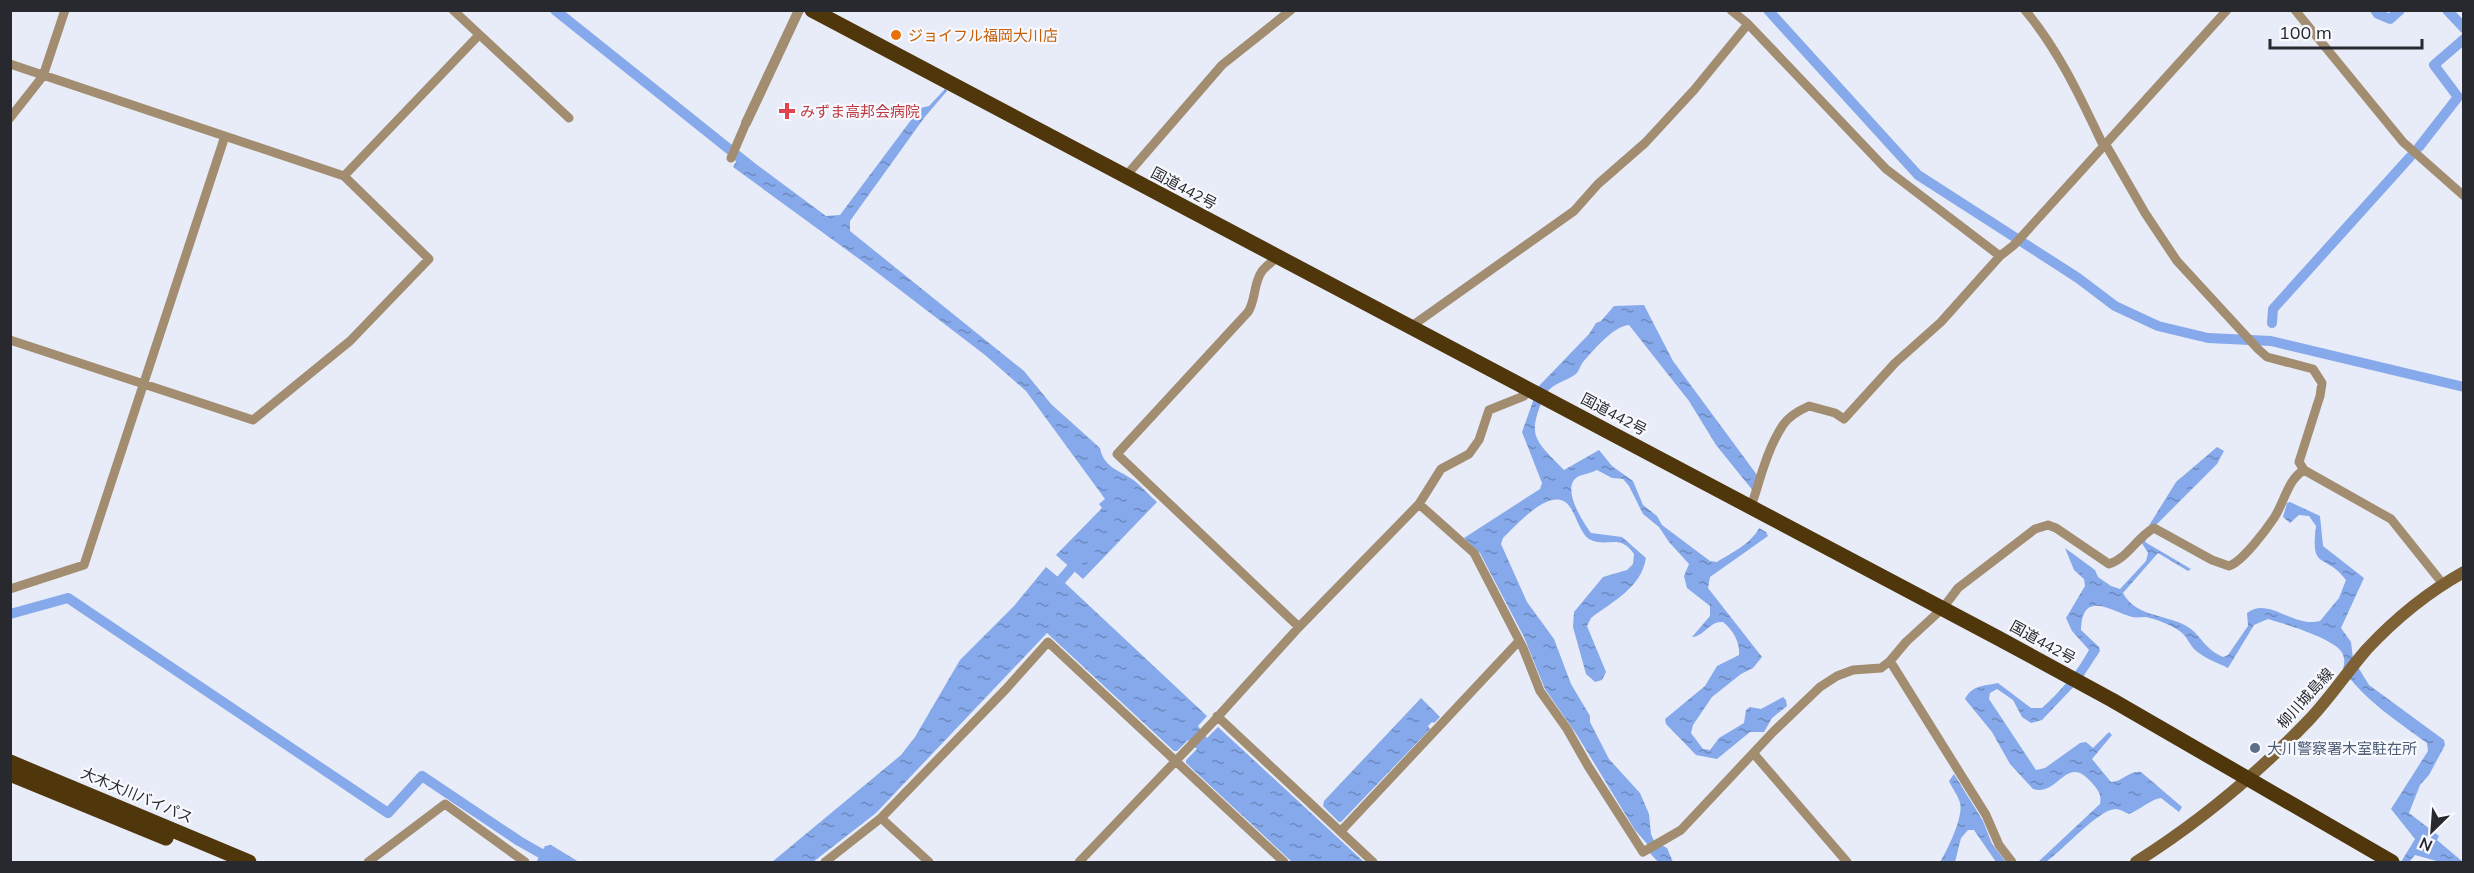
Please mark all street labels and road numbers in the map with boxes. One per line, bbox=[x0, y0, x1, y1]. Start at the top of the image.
street label: 国道442号 bbox=[1148, 163, 1220, 213]
street label: 国道442号 bbox=[1578, 389, 1650, 439]
street label: 国道442号 bbox=[2007, 616, 2079, 668]
street label: 柳川城島線 bbox=[2273, 664, 2337, 732]
street label: 大木大川バイパス bbox=[78, 763, 196, 827]

